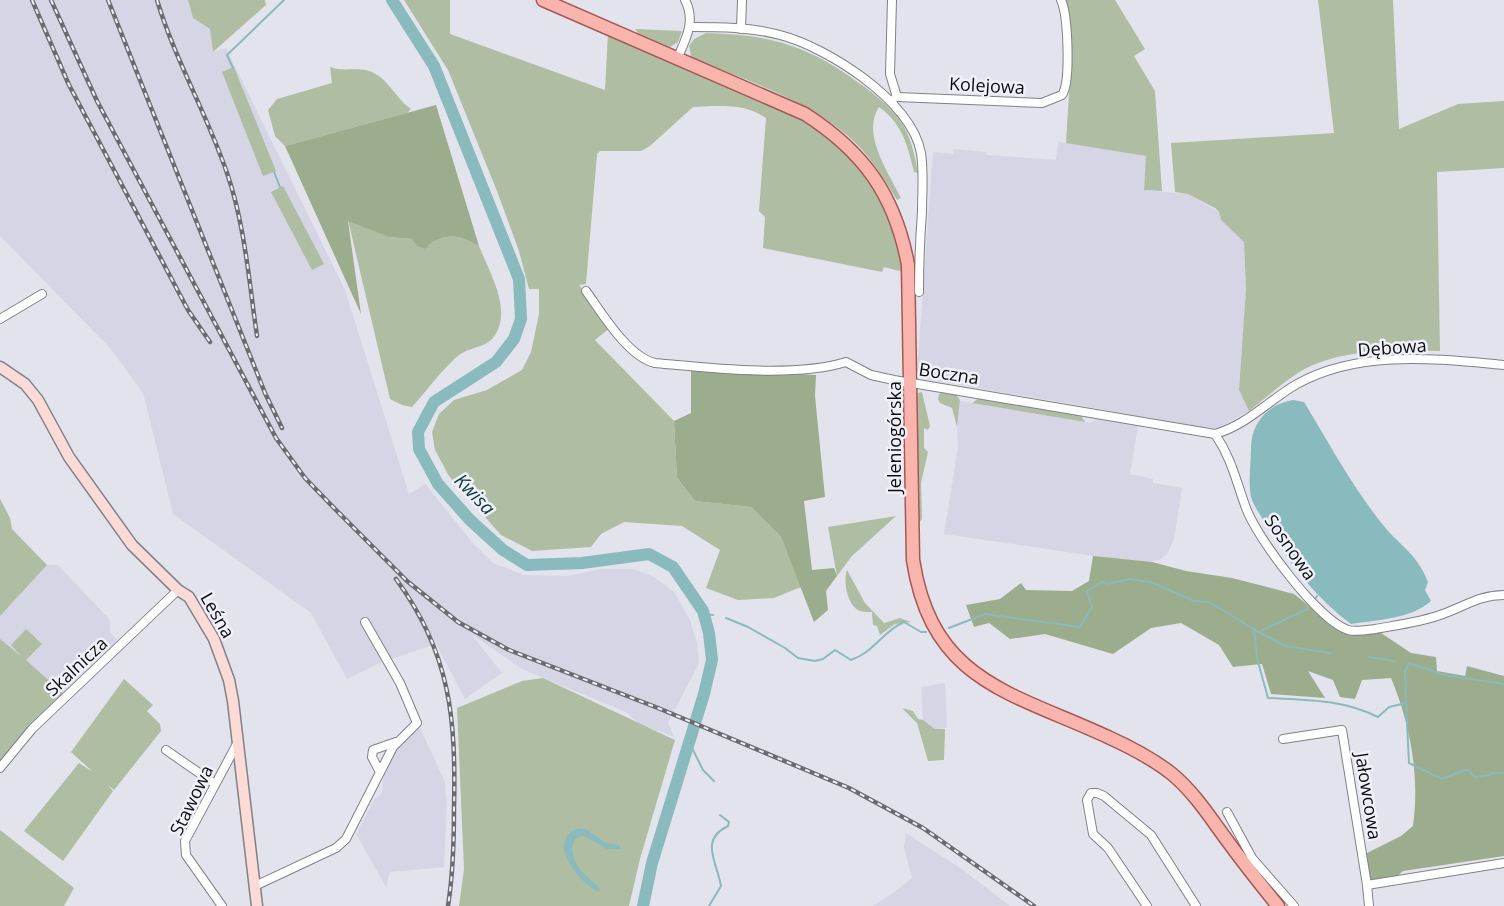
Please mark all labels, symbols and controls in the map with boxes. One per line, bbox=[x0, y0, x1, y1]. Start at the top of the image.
street label: Kolejowa bbox=[949, 71, 1025, 99]
street label: Dębowa bbox=[1357, 333, 1427, 361]
street label: Boczna bbox=[917, 356, 981, 390]
street label: Jeleniogórska bbox=[882, 381, 906, 495]
water label: Kwisa bbox=[449, 468, 501, 520]
street label: Sosnowa bbox=[1260, 509, 1322, 585]
street label: Leśna bbox=[195, 588, 241, 642]
street label: Skalnicza bbox=[40, 631, 112, 701]
street label: Jałowcowa bbox=[1350, 749, 1388, 841]
street label: Stawowa bbox=[164, 761, 218, 839]

